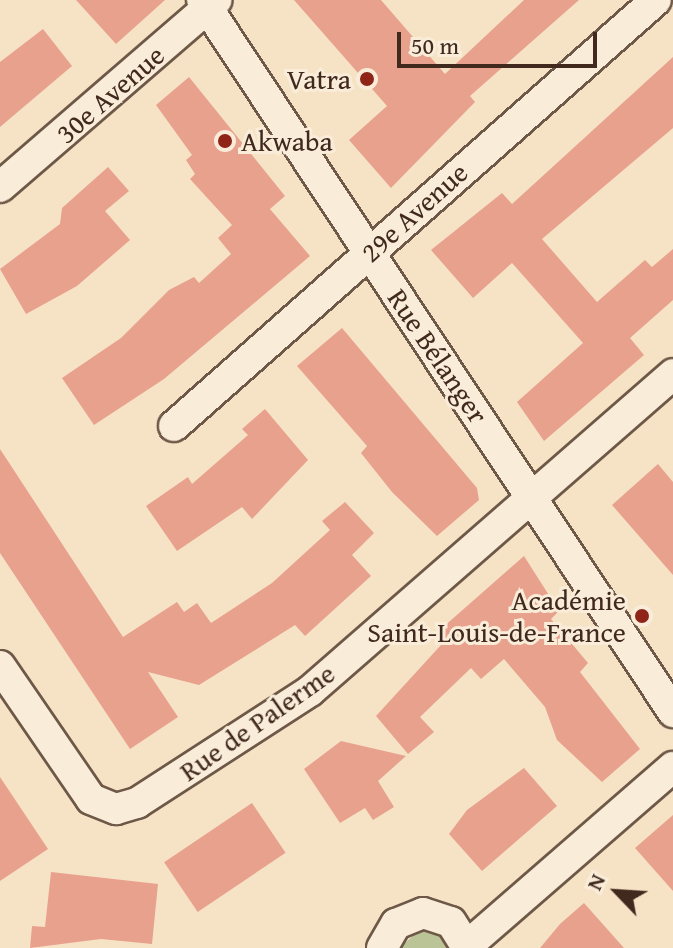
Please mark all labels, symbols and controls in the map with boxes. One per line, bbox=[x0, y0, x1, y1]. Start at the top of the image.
scale bar bbox=[401, 16, 601, 66]
text: 50 m bbox=[411, 28, 459, 63]
street label: 30e Avenue bbox=[49, 38, 171, 150]
place label: Vatra bbox=[287, 62, 351, 96]
marker: Vatra bbox=[358, 70, 376, 88]
place label: Akwaba bbox=[241, 124, 333, 158]
marker: Akwaba bbox=[216, 132, 234, 150]
street label: 29e Avenue bbox=[354, 155, 474, 269]
street label: Rue Bélanger bbox=[381, 282, 495, 430]
place label: Académie Saint-Louis-de-France bbox=[367, 583, 626, 649]
marker: Académie Saint-Louis-de-France bbox=[633, 607, 651, 625]
street label: Rue de Palerme bbox=[173, 656, 341, 788]
north arrow bbox=[577, 852, 657, 932]
text: N bbox=[578, 868, 613, 895]

